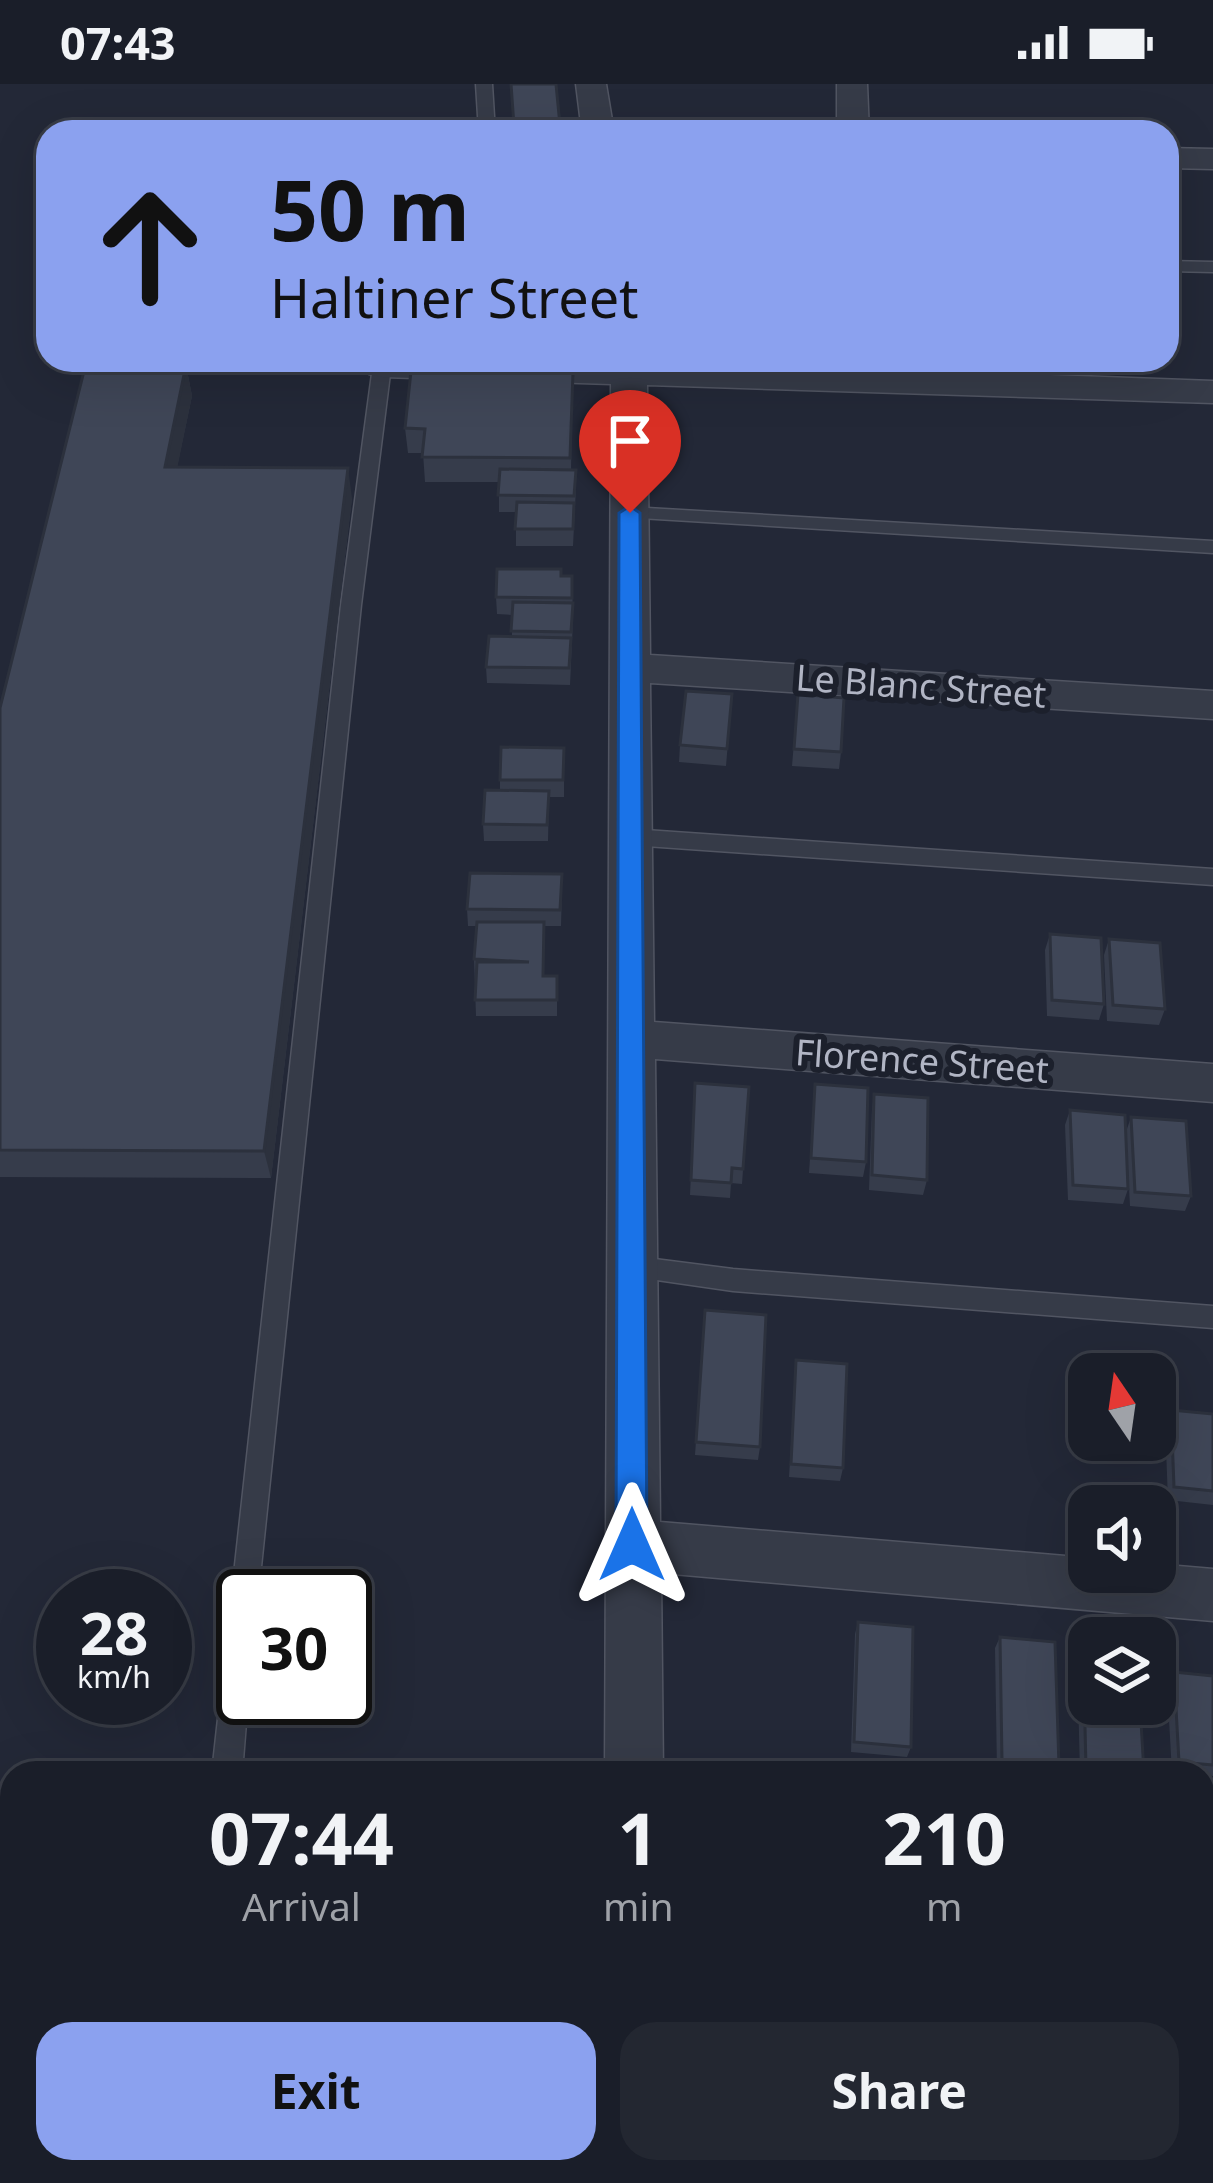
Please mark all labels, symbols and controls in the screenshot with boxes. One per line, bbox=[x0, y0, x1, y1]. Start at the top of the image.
text: 07:43 bbox=[60, 12, 176, 73]
text: 50 m bbox=[270, 151, 470, 266]
icon: ahead bbox=[72, 168, 228, 324]
text: Haltiner Street bbox=[270, 260, 639, 334]
pin bbox=[579, 390, 681, 513]
icon: arrive bbox=[597, 408, 663, 474]
street label: Le Blanc Street bbox=[794, 652, 1048, 719]
street label: Florence Street bbox=[794, 1027, 1050, 1094]
north arrow bbox=[1068, 1353, 1176, 1461]
map controls bbox=[1068, 1353, 1176, 1725]
position arrow bbox=[569, 1482, 695, 1608]
button: sound bbox=[1068, 1485, 1176, 1593]
speed limit sign: 30 bbox=[216, 1569, 372, 1725]
text: 28 bbox=[80, 1591, 148, 1673]
button: layers bbox=[1068, 1617, 1176, 1725]
text: km/h bbox=[77, 1656, 151, 1697]
text: 07:44 bbox=[209, 1788, 394, 1886]
text: 1 bbox=[618, 1788, 659, 1886]
text: 210 bbox=[882, 1788, 1006, 1886]
text: Arrival bbox=[242, 1879, 361, 1932]
text: min bbox=[603, 1879, 674, 1932]
text: m bbox=[926, 1879, 962, 1932]
button: Exit bbox=[36, 2022, 596, 2160]
button: Share bbox=[620, 2022, 1179, 2160]

